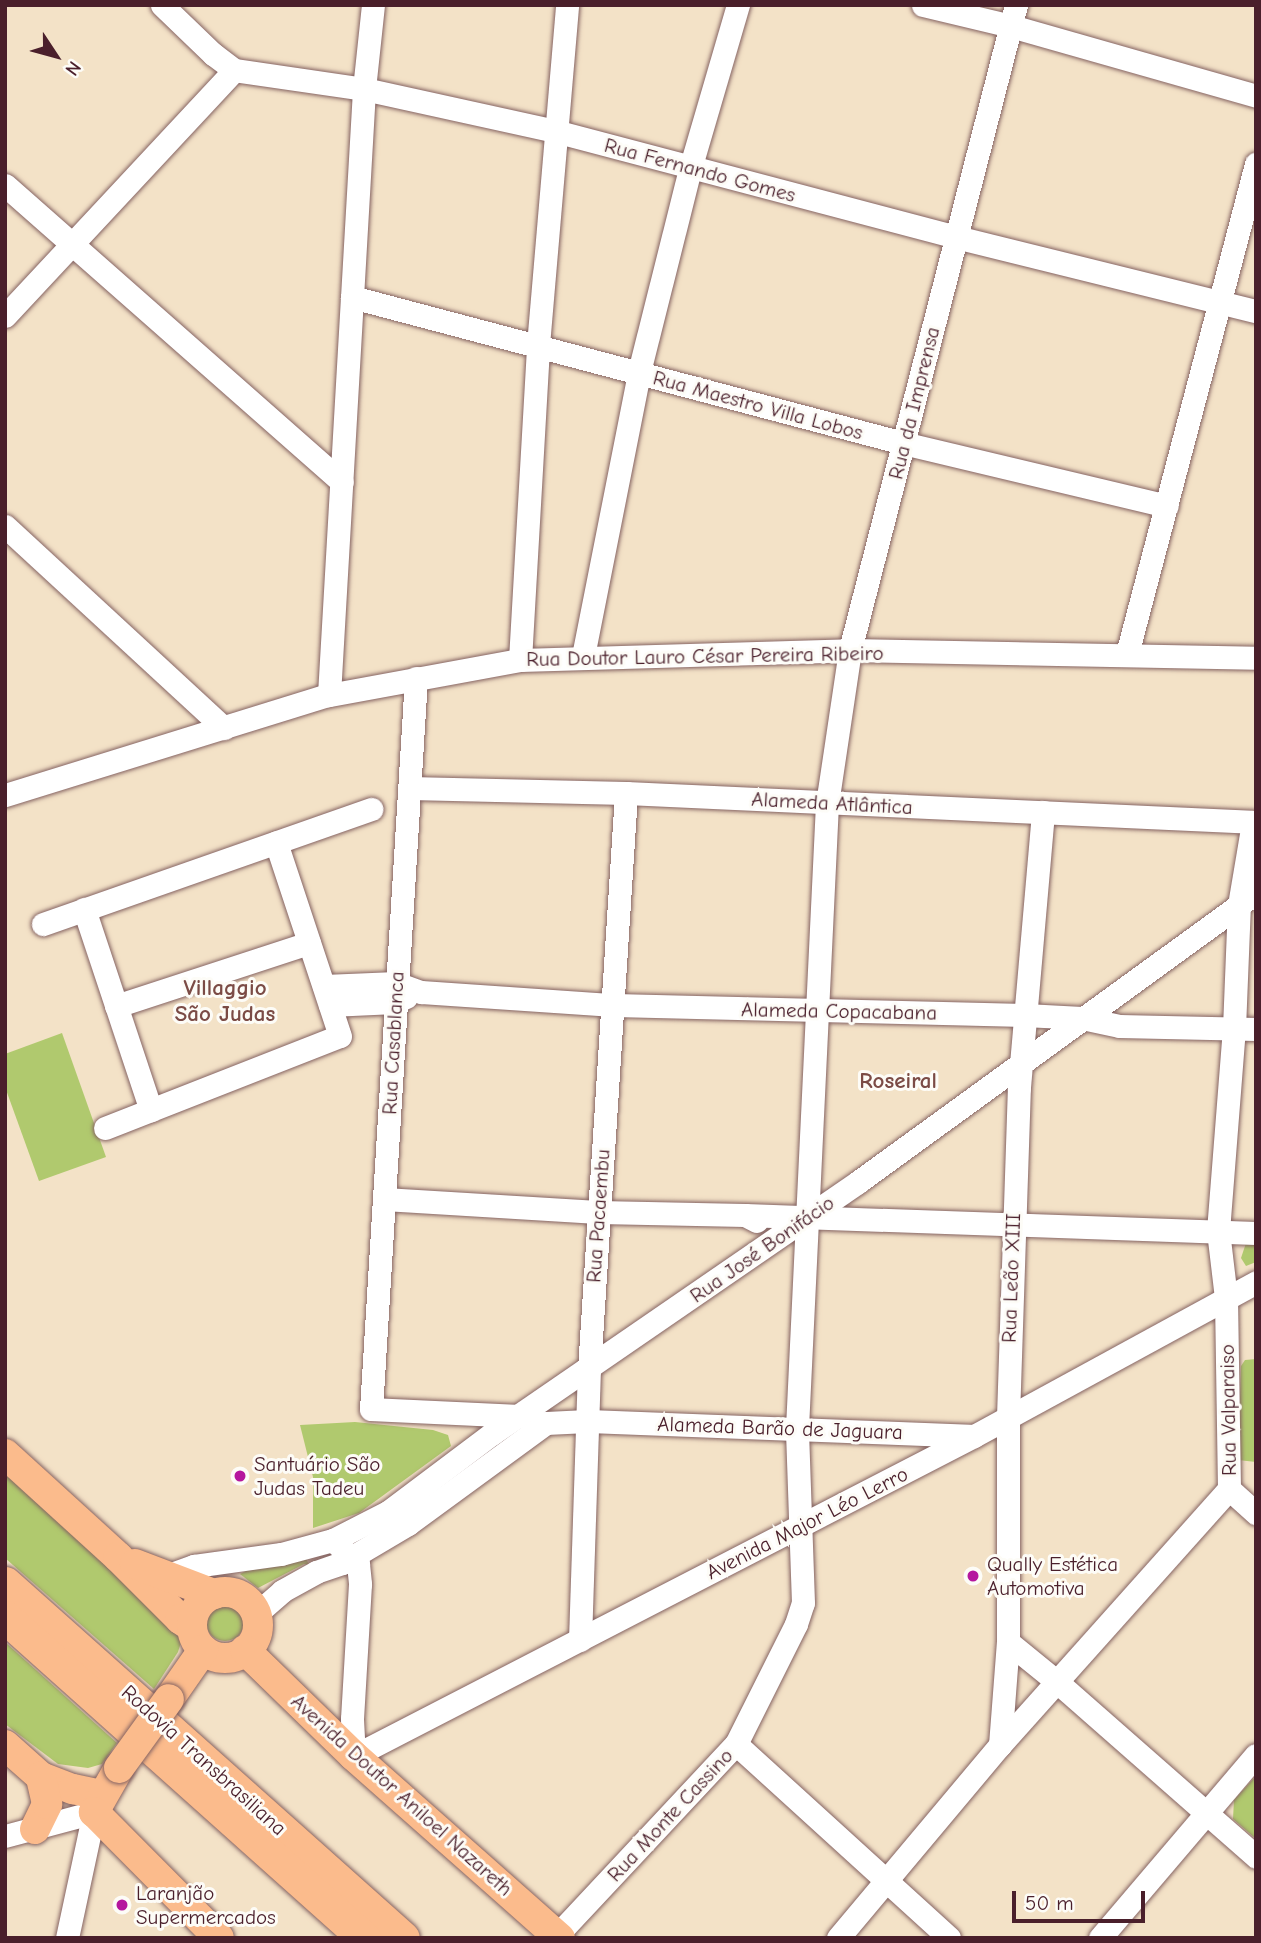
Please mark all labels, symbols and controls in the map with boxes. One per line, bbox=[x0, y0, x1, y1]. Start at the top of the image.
north arrow bbox=[21, 21, 91, 91]
text: N bbox=[60, 57, 86, 80]
street label: Rua Fernando Gomes bbox=[602, 132, 798, 208]
street label: Rua da Imprensa bbox=[883, 324, 945, 482]
street label: Rua Maestro Villa Lobos bbox=[650, 365, 866, 445]
street label: Rua Doutor Lauro César Pereira Ribeiro bbox=[526, 640, 884, 672]
street label: Alameda Atlântica bbox=[751, 786, 913, 820]
street label: Rua Casablanca bbox=[377, 971, 409, 1115]
district label: Villaggio São Judas bbox=[175, 974, 275, 1028]
street label: Alameda Copacabana bbox=[741, 997, 937, 1025]
district label: Roseiral bbox=[859, 1067, 937, 1095]
street label: Rua Pacaembu bbox=[581, 1148, 615, 1284]
street label: Rua José Bonifácio bbox=[685, 1190, 839, 1308]
street label: Rua Leão XIII bbox=[996, 1213, 1026, 1343]
street label: Rua Valparaiso bbox=[1214, 1344, 1242, 1476]
street label: Alameda Barão de Jaguara bbox=[657, 1411, 903, 1445]
place label: Santuário São Judas Tadeu bbox=[254, 1451, 380, 1501]
street label: Avenida Major Léo Lerro bbox=[702, 1461, 912, 1585]
marker: Santuário São Judas Tadeu bbox=[232, 1468, 248, 1484]
place label: Qually Estética Automotiva bbox=[987, 1551, 1118, 1601]
marker: Qually Estética Automotiva bbox=[965, 1568, 981, 1584]
street label: Rodovia Transbrasiliana bbox=[116, 1679, 292, 1841]
street label: Avenida Doutor Aniloel Nazareth bbox=[286, 1689, 518, 1901]
street label: Rua Monte Cassino bbox=[602, 1743, 738, 1887]
scale bar bbox=[1016, 1876, 1149, 1920]
place label: Laranjão Supermercados bbox=[136, 1880, 276, 1930]
text: 50 m bbox=[1025, 1891, 1074, 1915]
marker: Laranjão Supermercados bbox=[114, 1897, 130, 1913]

